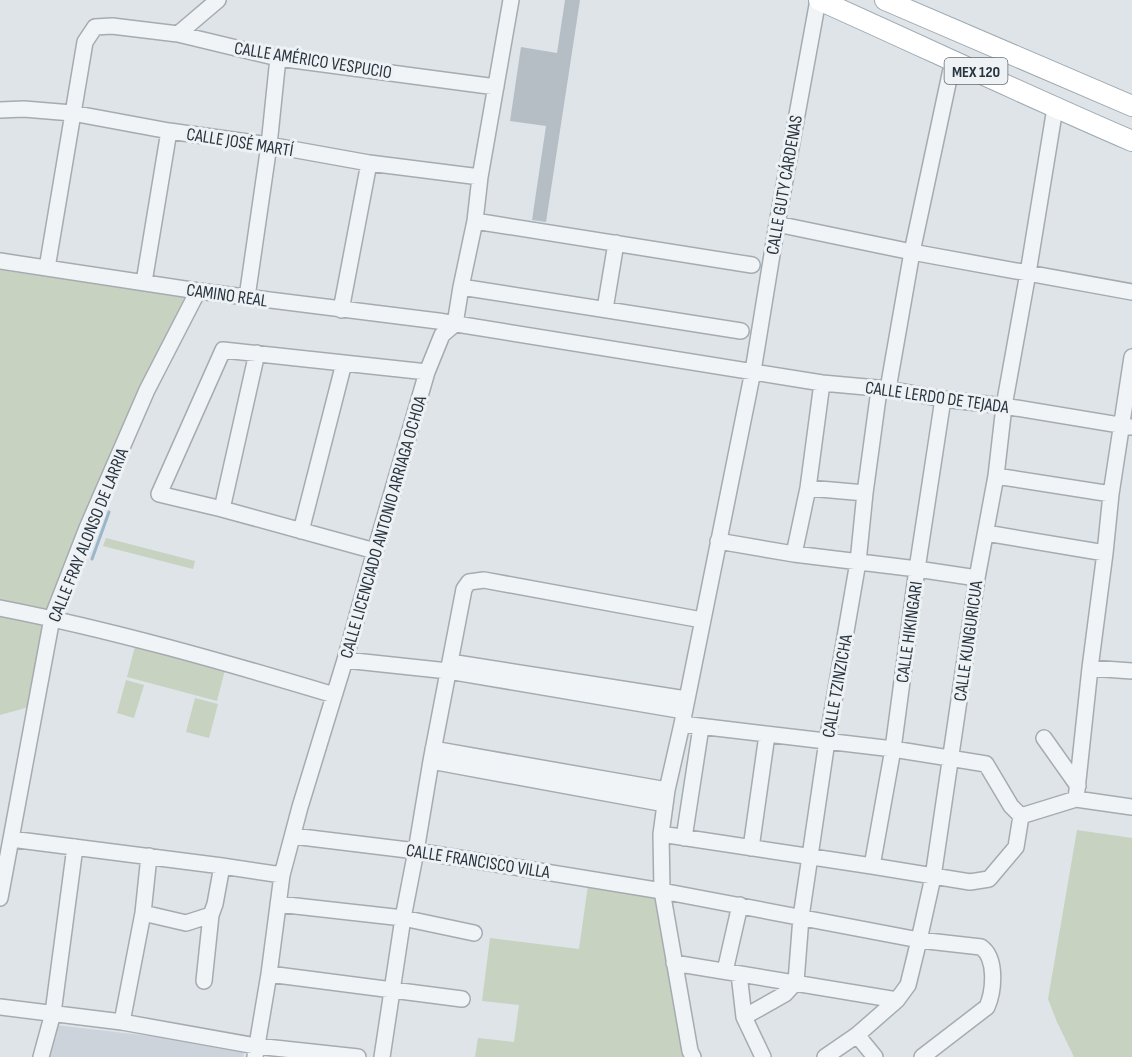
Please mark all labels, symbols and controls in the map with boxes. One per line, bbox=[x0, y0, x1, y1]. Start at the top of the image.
street label: CALLE AMÉRICO VESPUCIO bbox=[233, 38, 393, 83]
road number: MEX 120 bbox=[944, 58, 1008, 84]
street label: CALLE GUTY CÁRDENAS bbox=[762, 113, 807, 256]
street label: CALLE JOSÉ MARTÍ bbox=[185, 124, 295, 161]
street label: CAMINO REAL bbox=[185, 279, 269, 312]
street label: CALLE LERDO DE TEJADA bbox=[864, 377, 1010, 418]
street label: CALLE LICENCIADO ANTONIO ARRIAGA OCHOA bbox=[336, 393, 431, 661]
street label: CALLE FRAY ALONSO DE LARRIA bbox=[44, 445, 133, 625]
street label: CALLE KUNGURICUA bbox=[950, 579, 987, 703]
street label: CALLE HIKINGARI bbox=[892, 580, 927, 684]
street label: CALLE TZINZICHA bbox=[818, 633, 857, 739]
street label: CALLE FRANCISCO VILLA bbox=[404, 840, 552, 883]

